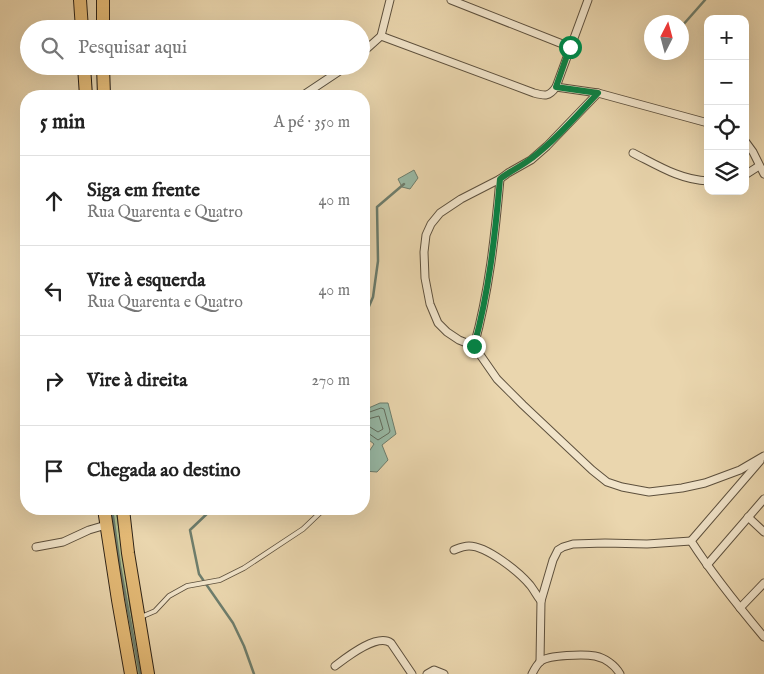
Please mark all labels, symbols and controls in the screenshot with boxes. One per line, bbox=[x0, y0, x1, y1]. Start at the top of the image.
north arrow bbox=[644, 15, 689, 60]
map controls bbox=[704, 15, 749, 195]
button: + bbox=[704, 15, 749, 60]
search box bbox=[20, 20, 370, 75]
icon: search bbox=[38, 34, 66, 62]
text: Pesquisar aqui bbox=[78, 36, 187, 60]
route start bbox=[559, 36, 582, 59]
button: − bbox=[704, 60, 749, 105]
button: locate bbox=[704, 105, 749, 150]
text: 5 min bbox=[40, 109, 85, 136]
text: A pé · 350 m bbox=[274, 113, 350, 133]
button: layers bbox=[704, 150, 749, 195]
text: Siga em frente bbox=[87, 179, 200, 203]
icon: ahead bbox=[40, 187, 68, 215]
text: 40 m bbox=[318, 191, 350, 211]
text: Rua Quarenta e Quatro bbox=[87, 203, 243, 223]
text: Vire à esquerda bbox=[87, 269, 205, 293]
icon: left bbox=[40, 277, 68, 305]
text: 40 m bbox=[318, 281, 350, 301]
text: Rua Quarenta e Quatro bbox=[87, 293, 243, 313]
route end bbox=[463, 335, 486, 358]
icon: right bbox=[40, 367, 68, 395]
text: Vire à direita bbox=[87, 369, 187, 393]
text: 270 m bbox=[311, 371, 350, 391]
icon: arrive bbox=[40, 457, 68, 485]
text: Chegada ao destino bbox=[87, 459, 240, 483]

